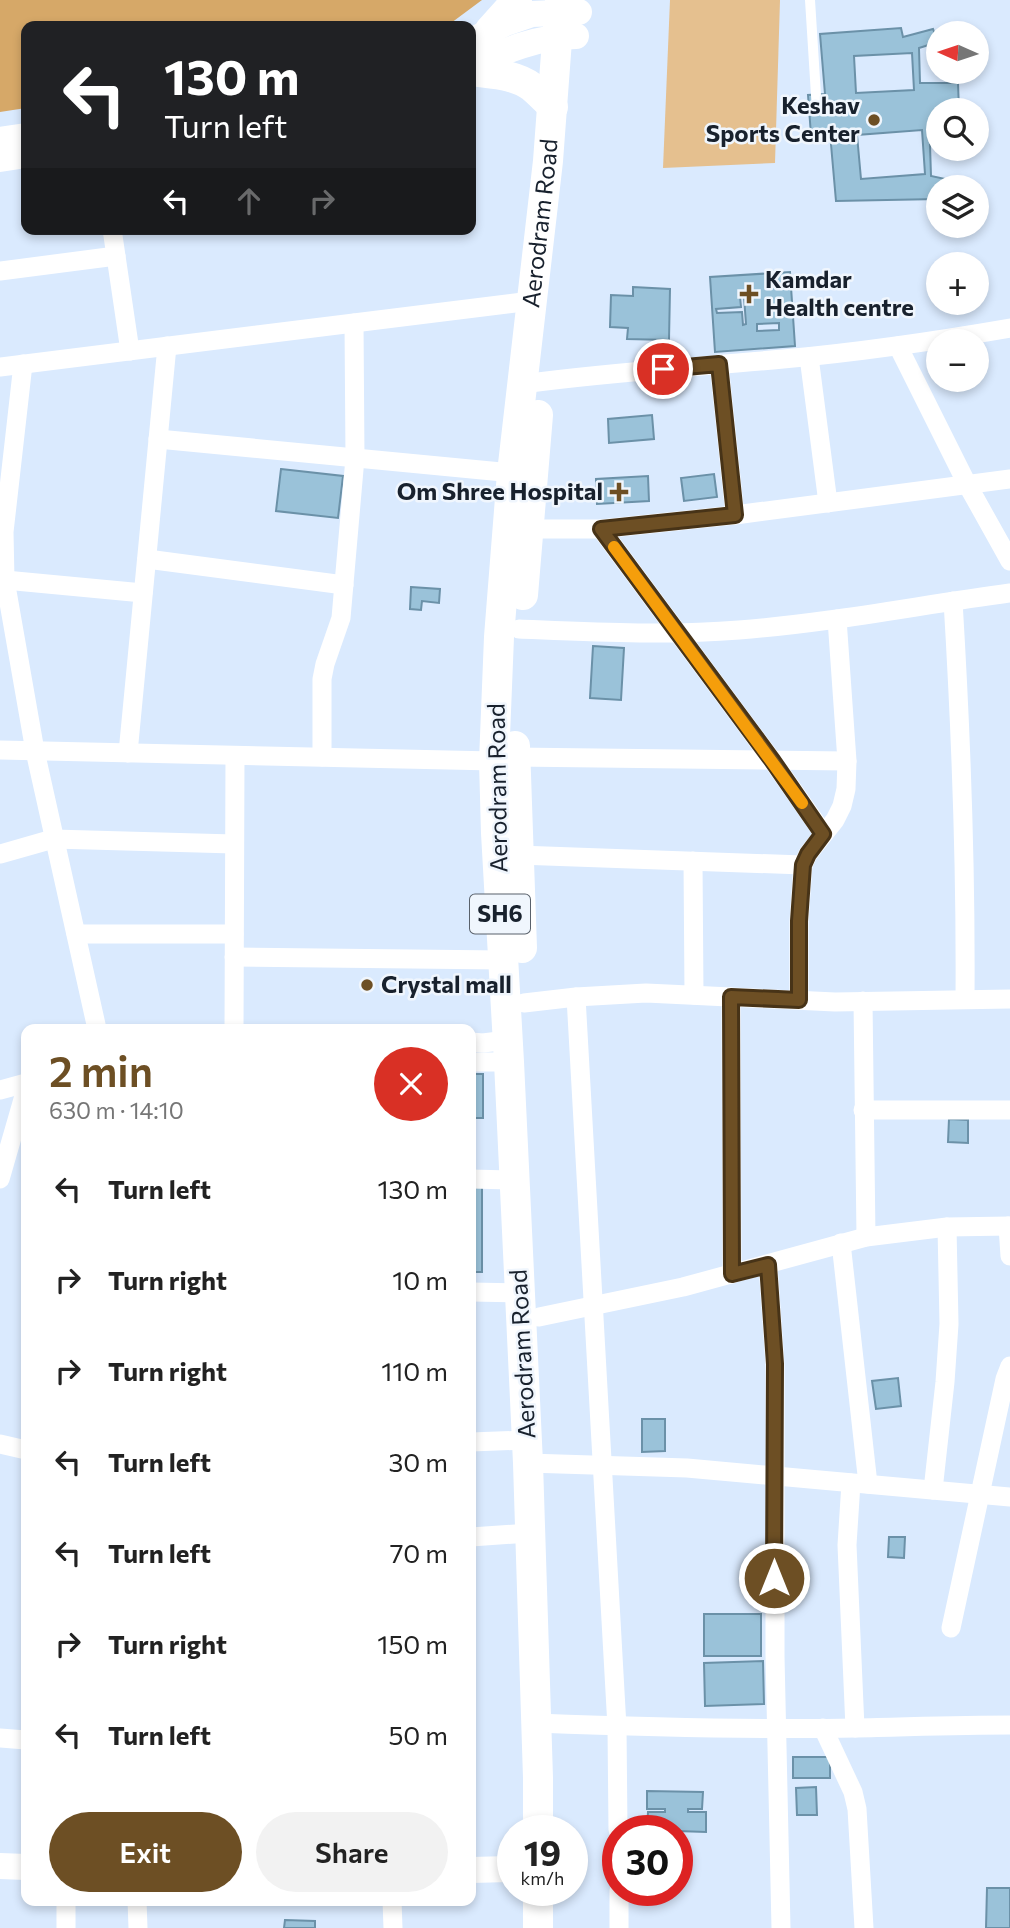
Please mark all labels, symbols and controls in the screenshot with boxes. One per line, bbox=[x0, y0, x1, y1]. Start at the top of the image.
north arrow bbox=[926, 21, 989, 84]
map controls bbox=[926, 21, 989, 392]
text: 130 m bbox=[164, 45, 299, 105]
icon: left bbox=[49, 49, 140, 140]
place label: Keshav Sports Center bbox=[706, 90, 860, 147]
button: search bbox=[926, 98, 989, 161]
text: Turn left bbox=[164, 105, 288, 145]
marker: Keshav Sports Center bbox=[866, 112, 882, 128]
street label: Aerodram Road bbox=[515, 138, 563, 309]
button: layers bbox=[926, 175, 989, 238]
icon: left bbox=[157, 182, 195, 220]
icon: ahead bbox=[230, 182, 268, 220]
icon: right bbox=[303, 182, 341, 220]
button: + bbox=[926, 252, 989, 315]
place label: Kamdar Health centre bbox=[765, 264, 914, 321]
marker: Kamdar Health centre bbox=[739, 284, 759, 304]
button: − bbox=[926, 329, 989, 392]
pin bbox=[633, 339, 693, 399]
icon: arrive bbox=[644, 350, 682, 388]
place label: Om Shree Hospital bbox=[397, 476, 603, 505]
marker: Om Shree Hospital bbox=[609, 482, 629, 502]
street label: Aerodram Road bbox=[481, 703, 512, 873]
road number: SH6 bbox=[470, 894, 530, 934]
place label: Crystal mall bbox=[381, 969, 512, 998]
marker: Crystal mall bbox=[359, 977, 375, 993]
text: 2 min bbox=[49, 1044, 153, 1096]
button: close bbox=[374, 1047, 448, 1121]
text: 630 m · 14:10 bbox=[49, 1096, 184, 1124]
icon: left bbox=[49, 1170, 87, 1208]
text: Turn left bbox=[108, 1173, 211, 1204]
text: 130 m bbox=[377, 1173, 448, 1204]
icon: right bbox=[49, 1261, 87, 1299]
text: Turn right bbox=[108, 1264, 227, 1295]
text: 10 m bbox=[392, 1264, 448, 1295]
street label: Aerodram Road bbox=[503, 1269, 540, 1439]
icon: right bbox=[49, 1352, 87, 1390]
text: Turn right bbox=[108, 1355, 227, 1386]
text: 110 m bbox=[381, 1355, 448, 1386]
icon: left bbox=[49, 1443, 87, 1481]
text: Turn left bbox=[108, 1446, 211, 1477]
text: 30 m bbox=[389, 1446, 448, 1477]
icon: left bbox=[49, 1534, 87, 1572]
text: Turn left bbox=[108, 1537, 211, 1568]
text: 70 m bbox=[390, 1537, 448, 1568]
position arrow bbox=[737, 1541, 811, 1615]
icon: right bbox=[49, 1625, 87, 1663]
text: Turn right bbox=[108, 1628, 227, 1659]
text: 150 m bbox=[377, 1628, 448, 1659]
icon: left bbox=[49, 1716, 87, 1754]
text: Turn left bbox=[108, 1719, 211, 1750]
text: 50 m bbox=[388, 1719, 448, 1750]
button: Exit bbox=[49, 1812, 242, 1892]
button: Share bbox=[256, 1812, 448, 1892]
speed limit sign: 30 bbox=[602, 1815, 693, 1906]
text: 19 bbox=[524, 1830, 561, 1873]
text: km/h bbox=[521, 1867, 564, 1889]

